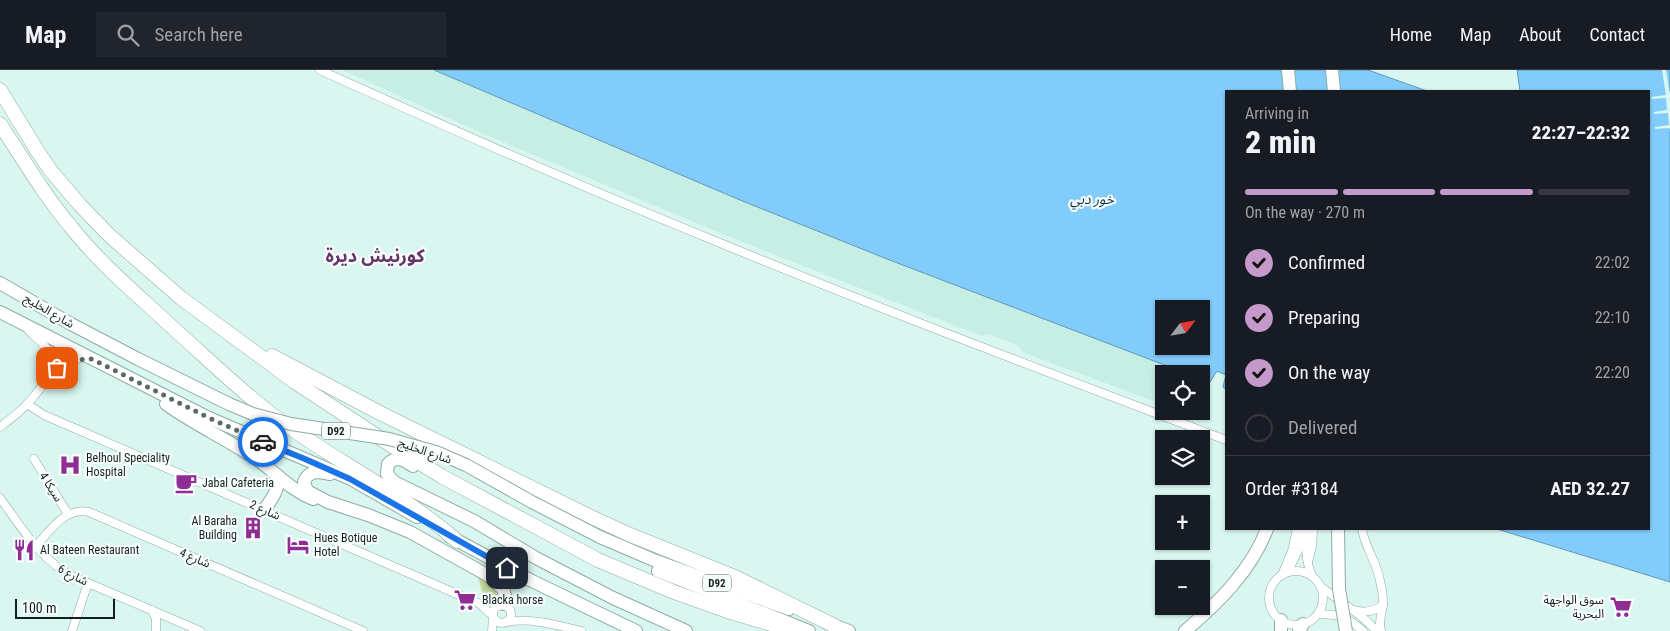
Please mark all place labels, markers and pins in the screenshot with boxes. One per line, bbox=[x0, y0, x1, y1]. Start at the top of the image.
pin bbox=[36, 347, 78, 389]
place label: Belhoul Speciality Hospital bbox=[86, 451, 170, 479]
hospital icon: Belhoul Speciality Hospital bbox=[57, 452, 83, 478]
cafe icon: Jabal Cafeteria bbox=[173, 470, 199, 496]
place label: Jabal Cafeteria bbox=[202, 476, 274, 490]
place label: Al Baraha Building bbox=[192, 514, 237, 542]
building icon: Al Baraha Building bbox=[240, 515, 266, 541]
place label: Hues Botique Hotel bbox=[314, 531, 378, 559]
hotel icon: Hues Botique Hotel bbox=[285, 532, 311, 558]
restaurant icon: Al Bateen Restaurant bbox=[11, 537, 37, 563]
place label: Al Bateen Restaurant bbox=[40, 543, 140, 557]
pin bbox=[486, 547, 528, 589]
supermarket icon: Blacka horse bbox=[452, 587, 478, 613]
place label: Blacka horse bbox=[482, 593, 543, 607]
place label: سوق الواجهة البحرية bbox=[1543, 593, 1604, 621]
supermarket icon: سوق الواجهة البحرية bbox=[1608, 594, 1634, 620]

